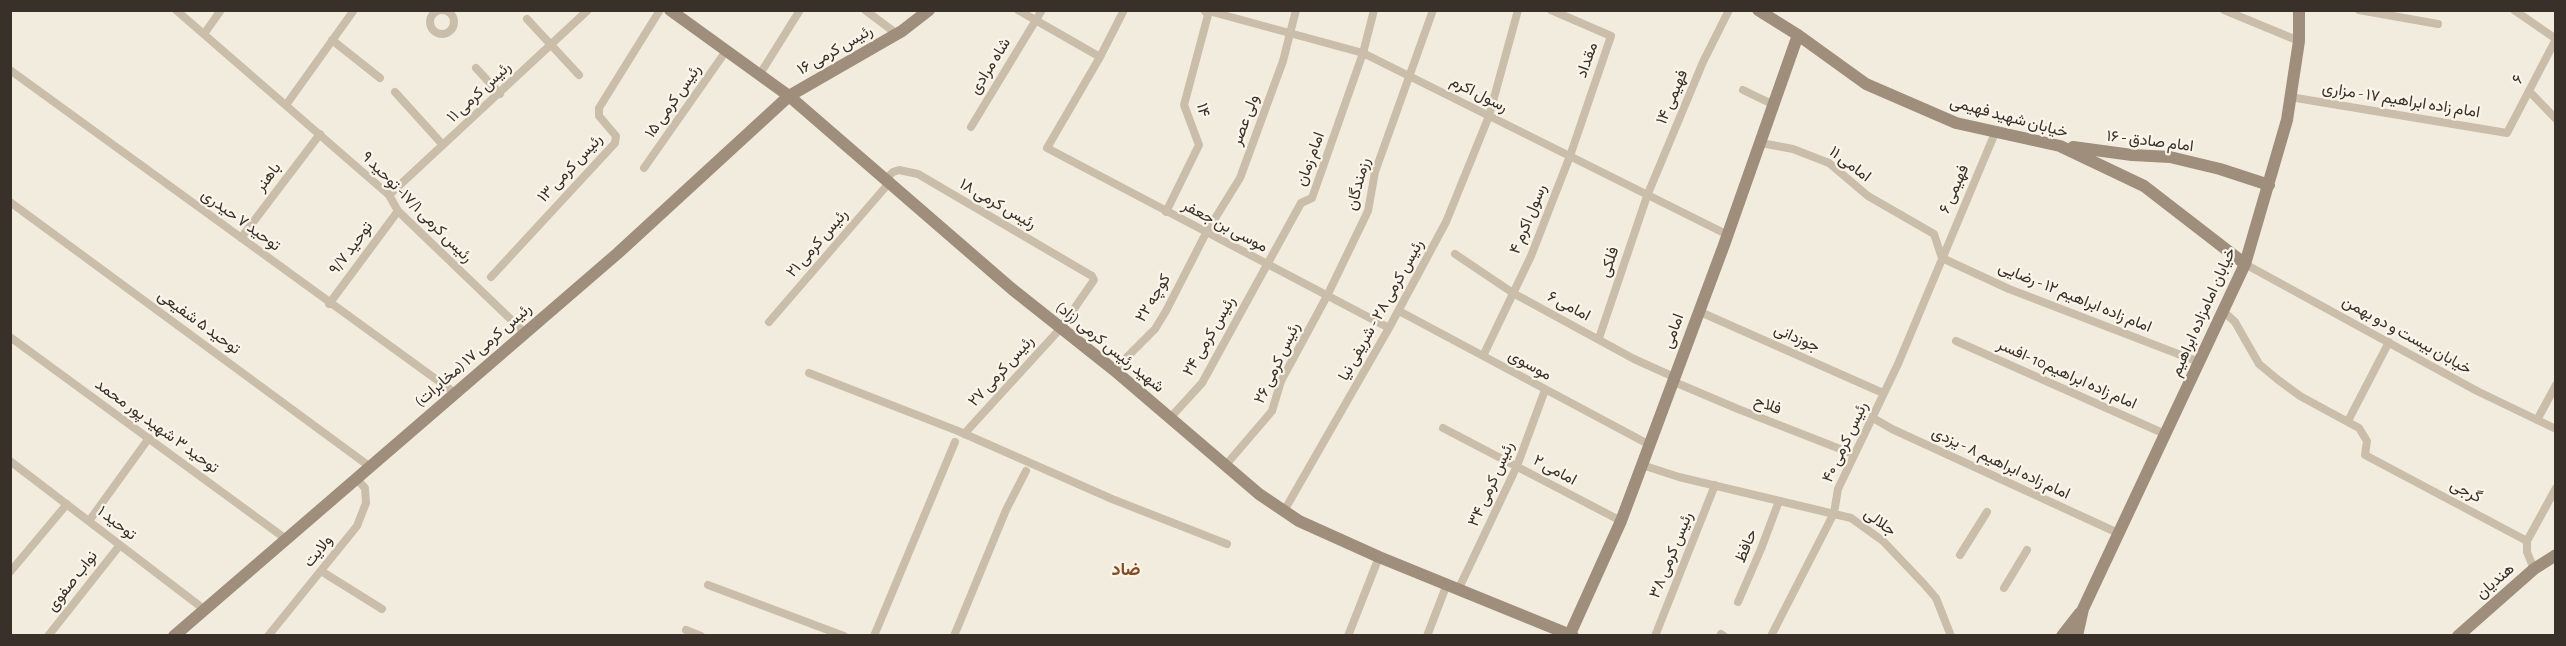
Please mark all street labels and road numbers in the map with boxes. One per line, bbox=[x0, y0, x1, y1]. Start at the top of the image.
street label: رئیس کرمی ۱۶ bbox=[794, 21, 876, 79]
street label: شاه مرادی bbox=[965, 34, 1015, 98]
street label: مقداد bbox=[1572, 40, 1602, 80]
street label: رئیس کرمی ۱۱ bbox=[443, 57, 515, 127]
street label: رئیس کرمی ۱۵ bbox=[641, 60, 705, 142]
street label: فهیمی ۱۴ bbox=[1652, 67, 1692, 127]
street label: رسول اکرم bbox=[1447, 71, 1511, 117]
street label: ۶ bbox=[2508, 71, 2528, 87]
street label: امام زاده ابراهیم ۱۷ - مزاری bbox=[2321, 78, 2481, 122]
street label: ولی عصر bbox=[1227, 92, 1263, 148]
street label: خیابان شهید فهیمی bbox=[1948, 92, 2070, 142]
street label: ۱۴ bbox=[1192, 101, 1214, 119]
street label: ۱۶ - امام صادق bbox=[2105, 126, 2195, 156]
street label: امام زمان bbox=[1291, 129, 1329, 189]
street label: رئیس کرمی ۱۳ bbox=[533, 130, 607, 206]
street label: امامی ۱۱ bbox=[1825, 142, 1875, 186]
street label: رئیس کرمی ۱۷/۱- توحید ۹ bbox=[357, 147, 477, 267]
street label: رزمندگان bbox=[1342, 156, 1374, 212]
street label: باهنر bbox=[251, 159, 285, 195]
street label: فهیمی ۶ bbox=[1935, 162, 1973, 216]
street label: رئیس کرمی ۱۸ bbox=[956, 174, 1040, 234]
street label: رسول اکرم ۴ bbox=[1505, 181, 1551, 257]
street label: توحید ۷ حیدری bbox=[198, 185, 284, 255]
street label: موسی بن جعفر bbox=[1179, 195, 1271, 257]
street label: رئیس کرمی ۲۱ bbox=[782, 205, 852, 281]
street label: توحید ۹/۷ bbox=[325, 218, 377, 278]
street label: رئیس کرمی ۲۸ - شریفی نیا bbox=[1334, 236, 1428, 384]
street label: فلکی bbox=[1595, 244, 1623, 280]
street label: خیابان امامزاده ابراهیم bbox=[2166, 245, 2240, 379]
street label: امام زاده ابراهیم ۱۲ - رضایی bbox=[1995, 257, 2155, 337]
street label: کوچه ۲۲ bbox=[1131, 271, 1175, 325]
street label: توحید ۵ شفیعی bbox=[154, 286, 244, 358]
street label: امامی ۶ bbox=[1544, 287, 1594, 325]
street label: خیابان بیست و دو بهمن bbox=[2339, 291, 2475, 379]
street label: رئیس کرمی ۲۴ bbox=[1178, 293, 1240, 379]
street label: شهید رئیس کرمی (زاد) bbox=[1052, 297, 1168, 397]
street label: رئیس کرمی ۱۷ (مخابرات) bbox=[411, 299, 535, 411]
street label: امامی bbox=[1658, 311, 1688, 351]
street label: رئیس کرمی ۲۶ bbox=[1250, 319, 1304, 407]
street label: جوزدانی bbox=[1771, 319, 1823, 357]
street label: رئیس کرمی ۲۷ bbox=[964, 331, 1038, 411]
street label: امام زاده ابراهیم10 -افسر bbox=[1994, 335, 2140, 413]
street label: موسوی bbox=[1505, 345, 1555, 385]
street label: توحید ۳ شهيد پور محمد bbox=[91, 375, 223, 477]
street label: فلاح bbox=[1752, 391, 1784, 419]
street label: رئیس کرمی ۴۰ bbox=[1818, 398, 1872, 486]
street label: امام زاده ابراهیم ۸ - یزدی bbox=[1929, 423, 2073, 503]
street label: رئیس کرمی ۳۴ bbox=[1464, 438, 1518, 530]
street label: امامی ۲ bbox=[1530, 451, 1580, 489]
street label: گرجی bbox=[2447, 475, 2485, 507]
street label: توحید ۱ bbox=[94, 502, 140, 544]
street label: جلالی bbox=[1860, 504, 1900, 540]
street label: رئیس کرمی ۳۸ bbox=[1645, 509, 1697, 601]
street label: حافظ bbox=[1731, 526, 1761, 566]
street label: ولایت bbox=[299, 531, 337, 571]
street label: نواب صفوی bbox=[42, 547, 102, 615]
street label: هندیان bbox=[2472, 559, 2518, 603]

